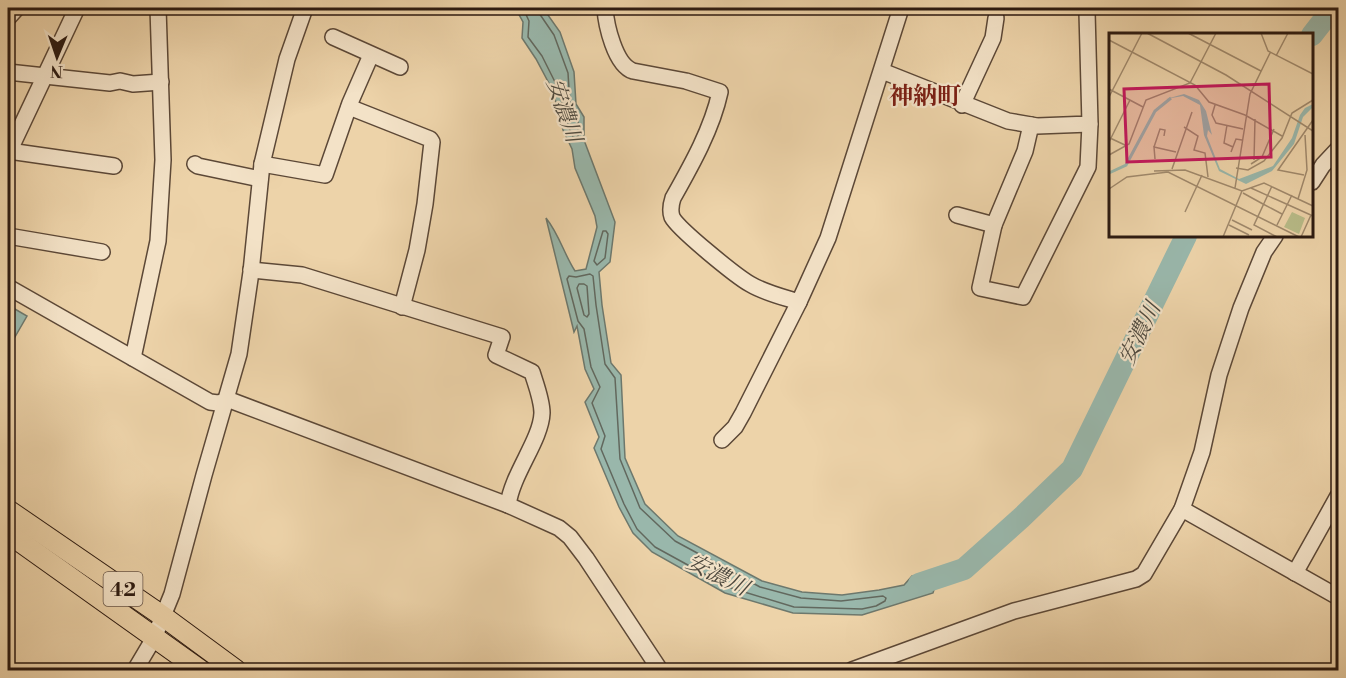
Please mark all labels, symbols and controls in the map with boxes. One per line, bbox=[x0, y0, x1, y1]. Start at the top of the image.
north arrow bbox=[27, 27, 87, 87]
inset map bbox=[1109, 33, 1313, 237]
text: N bbox=[49, 61, 63, 81]
water label: 安濃川 bbox=[540, 75, 588, 148]
district label: 神納町 bbox=[889, 82, 961, 112]
water label: 安濃川 bbox=[1114, 296, 1168, 369]
water label: 安濃川 bbox=[682, 548, 755, 603]
road number: 42 bbox=[104, 572, 142, 606]

